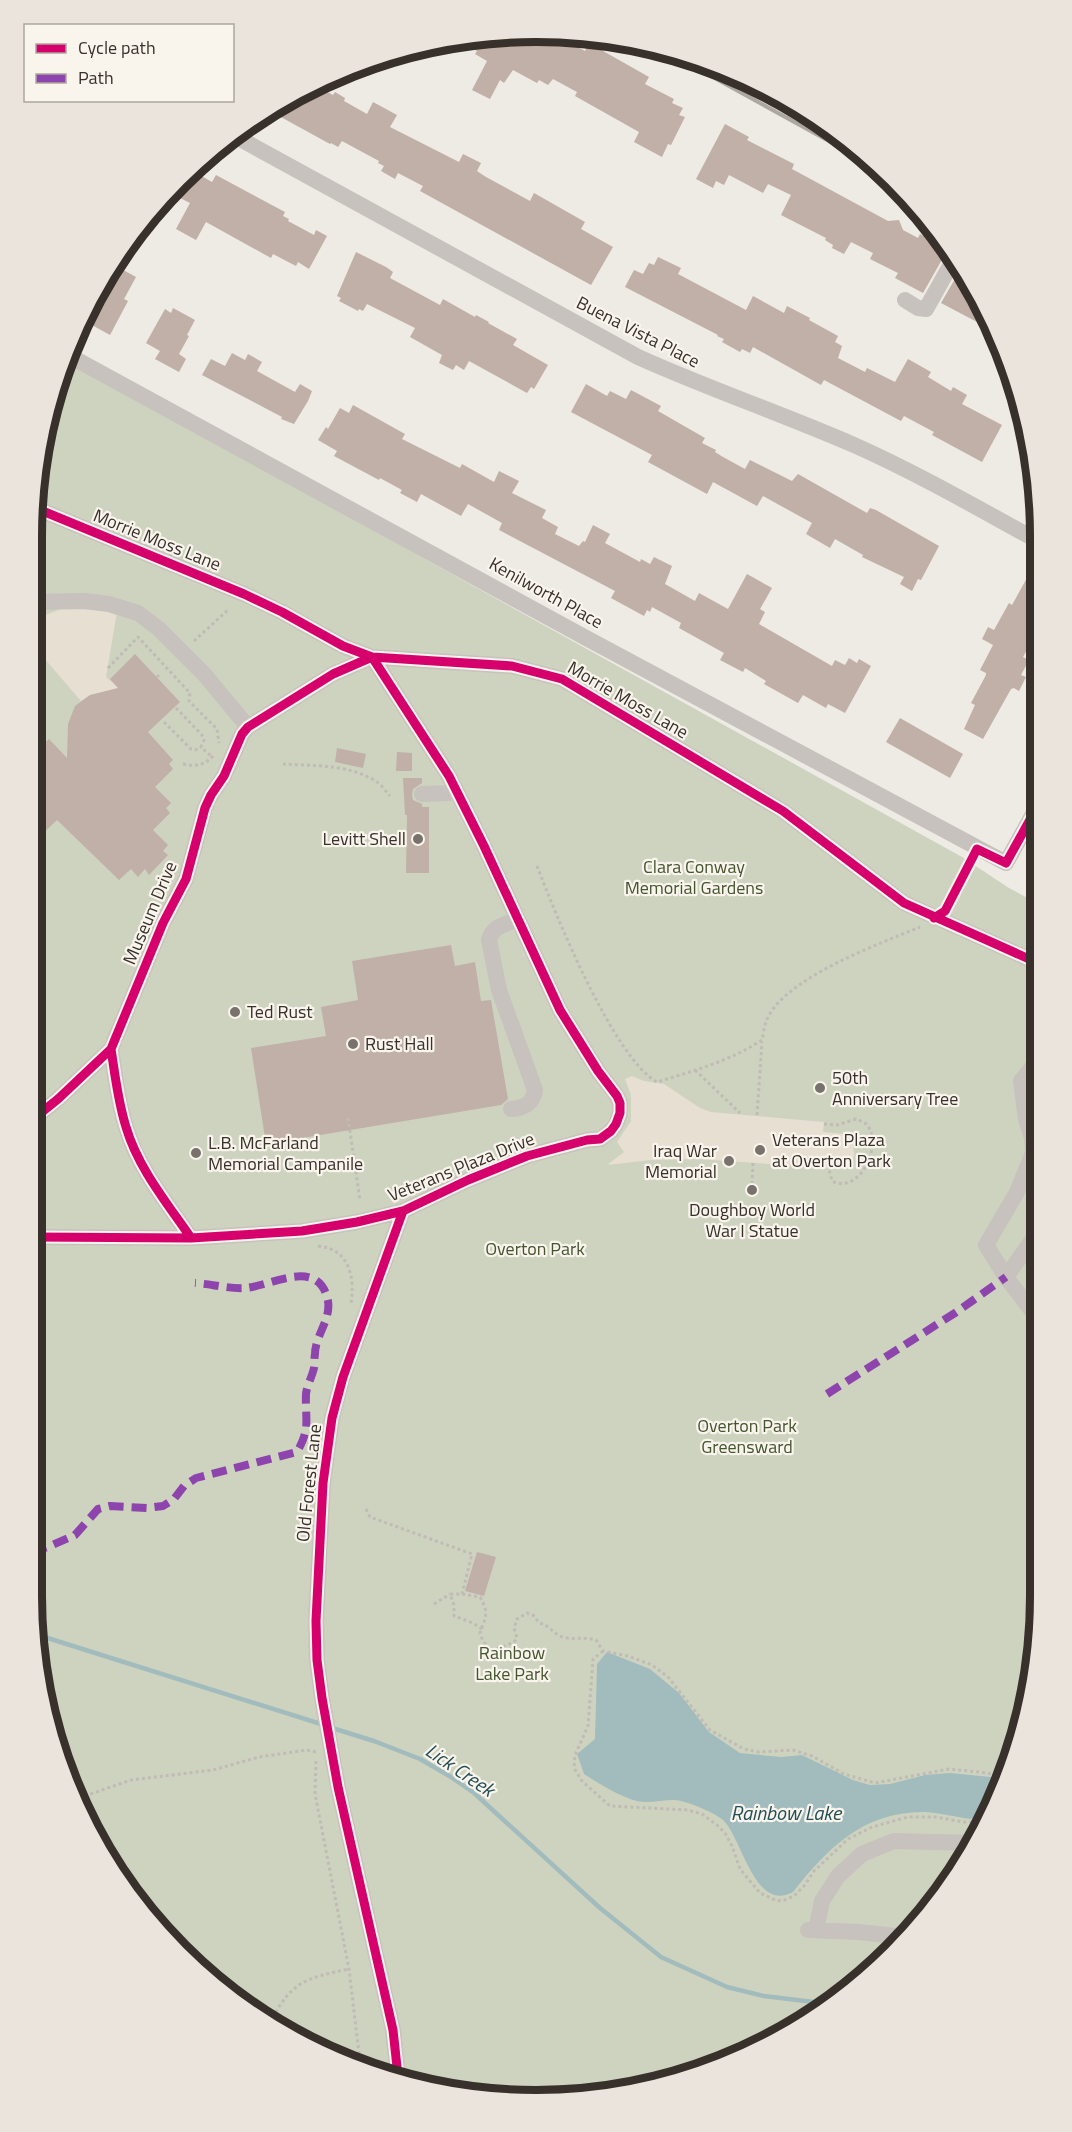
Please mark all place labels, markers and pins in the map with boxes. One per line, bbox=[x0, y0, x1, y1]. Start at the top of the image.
place label: Levitt Shell bbox=[322, 825, 406, 852]
marker: Levitt Shell bbox=[411, 832, 425, 846]
place label: Ted Rust bbox=[247, 998, 313, 1025]
marker: Ted Rust bbox=[228, 1005, 242, 1019]
place label: Rust Hall bbox=[365, 1030, 434, 1057]
marker: Rust Hall bbox=[346, 1037, 360, 1051]
place label: 50th Anniversary Tree bbox=[832, 1064, 958, 1112]
marker: 50th Anniversary Tree bbox=[813, 1081, 827, 1095]
place label: Veterans Plaza at Overton Park bbox=[772, 1126, 891, 1174]
place label: L.B. McFarland Memorial Campanile bbox=[208, 1129, 363, 1177]
place label: Iraq War Memorial bbox=[645, 1137, 717, 1185]
marker: Veterans Plaza at Overton Park bbox=[753, 1143, 767, 1157]
marker: L.B. McFarland Memorial Campanile bbox=[189, 1146, 203, 1160]
marker: Iraq War Memorial bbox=[722, 1154, 736, 1168]
marker: Doughboy World War I Statue bbox=[745, 1183, 759, 1197]
place label: Doughboy World War I Statue bbox=[689, 1196, 815, 1244]

